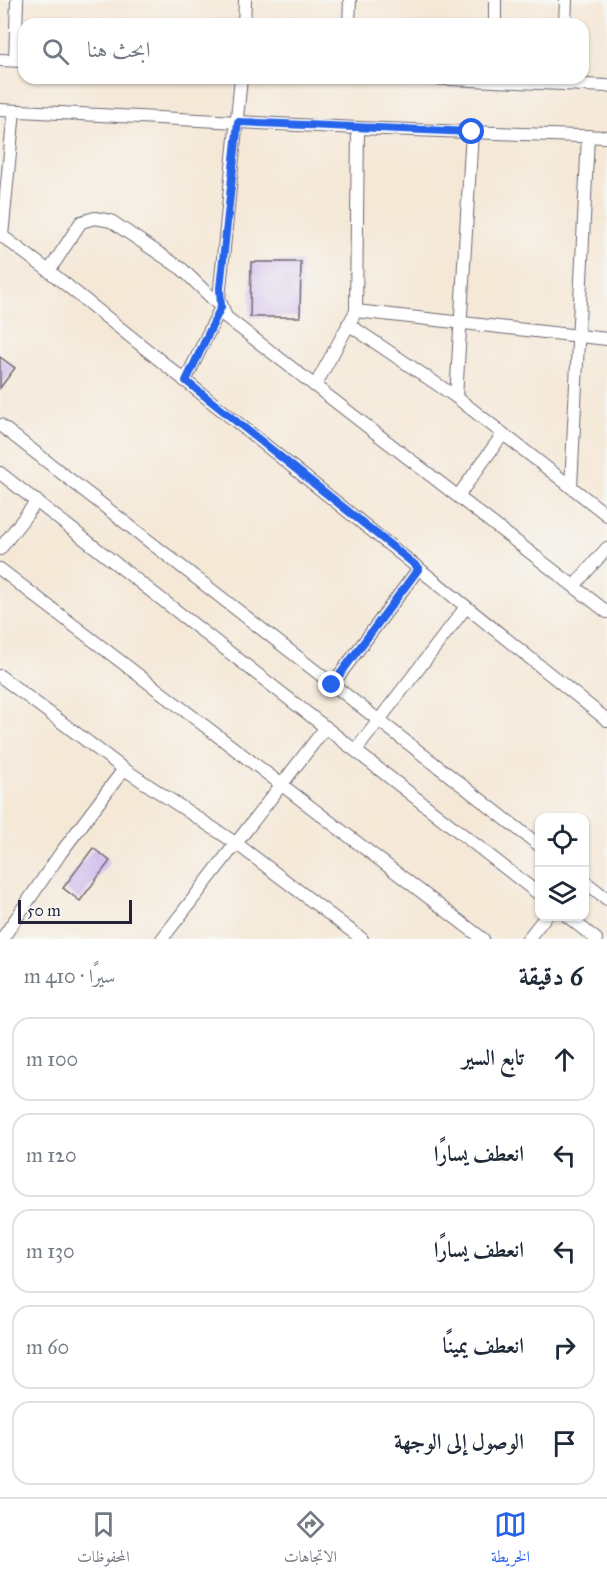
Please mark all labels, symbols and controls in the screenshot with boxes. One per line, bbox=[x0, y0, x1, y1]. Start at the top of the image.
search box bbox=[18, 18, 589, 84]
icon: search bbox=[39, 35, 72, 68]
text: ابحث هنا bbox=[87, 36, 150, 63]
route start bbox=[458, 118, 484, 144]
route end bbox=[318, 671, 344, 697]
map controls bbox=[535, 813, 589, 921]
button: locate bbox=[535, 813, 589, 867]
button: layers bbox=[535, 867, 589, 921]
scale bar bbox=[18, 897, 132, 924]
text: 50 m bbox=[27, 901, 61, 920]
text: 6 دقيقة bbox=[519, 960, 583, 992]
text: سيرًا · 410 m bbox=[24, 964, 115, 988]
icon: ahead bbox=[548, 1043, 581, 1076]
text: تابع السير bbox=[462, 1044, 524, 1071]
text: 100 m bbox=[26, 1047, 78, 1071]
icon: left bbox=[548, 1139, 581, 1172]
text: انعطف يسارًا bbox=[434, 1140, 524, 1167]
text: 120 m bbox=[26, 1143, 77, 1167]
icon: left bbox=[548, 1235, 581, 1268]
text: انعطف يسارًا bbox=[434, 1236, 524, 1263]
text: 130 m bbox=[26, 1239, 75, 1263]
icon: right bbox=[548, 1331, 581, 1364]
text: انعطف يمينًا bbox=[443, 1332, 524, 1359]
text: 60 m bbox=[26, 1335, 69, 1359]
icon: arrive bbox=[548, 1427, 581, 1460]
text: الوصول إلى الوجهة bbox=[394, 1428, 524, 1455]
tab: المحفوظات bbox=[77, 1508, 130, 1572]
tab: الاتجاهات bbox=[284, 1508, 337, 1572]
tab: الخريطة bbox=[491, 1508, 530, 1572]

